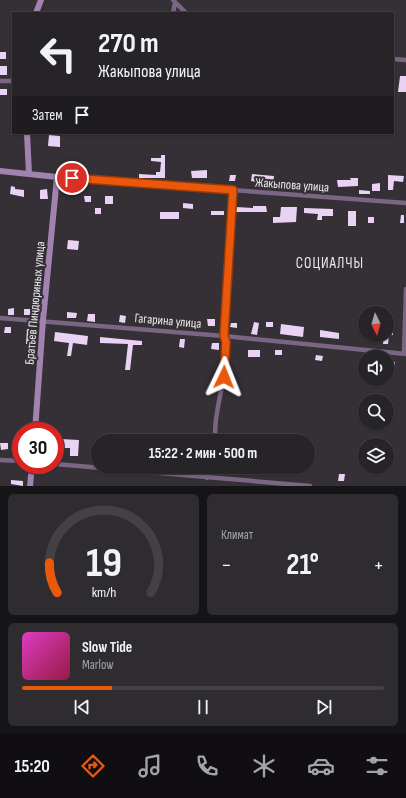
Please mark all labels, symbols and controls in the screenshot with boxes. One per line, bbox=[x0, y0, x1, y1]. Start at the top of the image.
text: 270 m bbox=[98, 27, 159, 60]
icon: left bbox=[32, 28, 84, 80]
text: Жакыпова улица bbox=[98, 61, 201, 82]
icon: arrive bbox=[71, 104, 93, 126]
text: Затем bbox=[32, 106, 63, 125]
pin bbox=[55, 161, 89, 195]
icon: arrive bbox=[61, 167, 83, 189]
street label: Жакыпова улица bbox=[254, 174, 329, 196]
street label: Братьев Пиндюриных улица bbox=[22, 241, 48, 365]
district label: СОЦИАЛЧЫ bbox=[296, 254, 364, 273]
north arrow bbox=[358, 306, 394, 342]
map controls bbox=[358, 306, 394, 474]
street label: Гагарина улица bbox=[134, 310, 202, 332]
button: sound bbox=[358, 350, 394, 386]
position arrow bbox=[203, 356, 245, 398]
button: search bbox=[358, 394, 394, 430]
speed limit sign: 30 bbox=[12, 422, 64, 474]
button: layers bbox=[358, 438, 394, 474]
text: 15:22 · 2 мин · 500 m bbox=[149, 444, 257, 463]
text: Климат bbox=[221, 527, 253, 543]
text: 19 bbox=[85, 538, 122, 587]
text: 21° bbox=[286, 547, 319, 583]
text: − bbox=[221, 552, 232, 579]
text: + bbox=[373, 552, 384, 579]
text: km/h bbox=[91, 583, 116, 600]
text: Slow Tide bbox=[82, 638, 132, 657]
text: Marlow bbox=[82, 657, 114, 673]
icon: previous bbox=[71, 696, 93, 718]
icon: pause bbox=[192, 696, 214, 718]
icon: next bbox=[313, 696, 335, 718]
icon: directions bbox=[79, 752, 107, 780]
icon: music bbox=[136, 752, 164, 780]
icon: phone bbox=[193, 752, 221, 780]
icon: climate bbox=[250, 752, 278, 780]
icon: car bbox=[307, 752, 335, 780]
icon: filters bbox=[363, 752, 391, 780]
text: 15:20 bbox=[14, 756, 50, 777]

